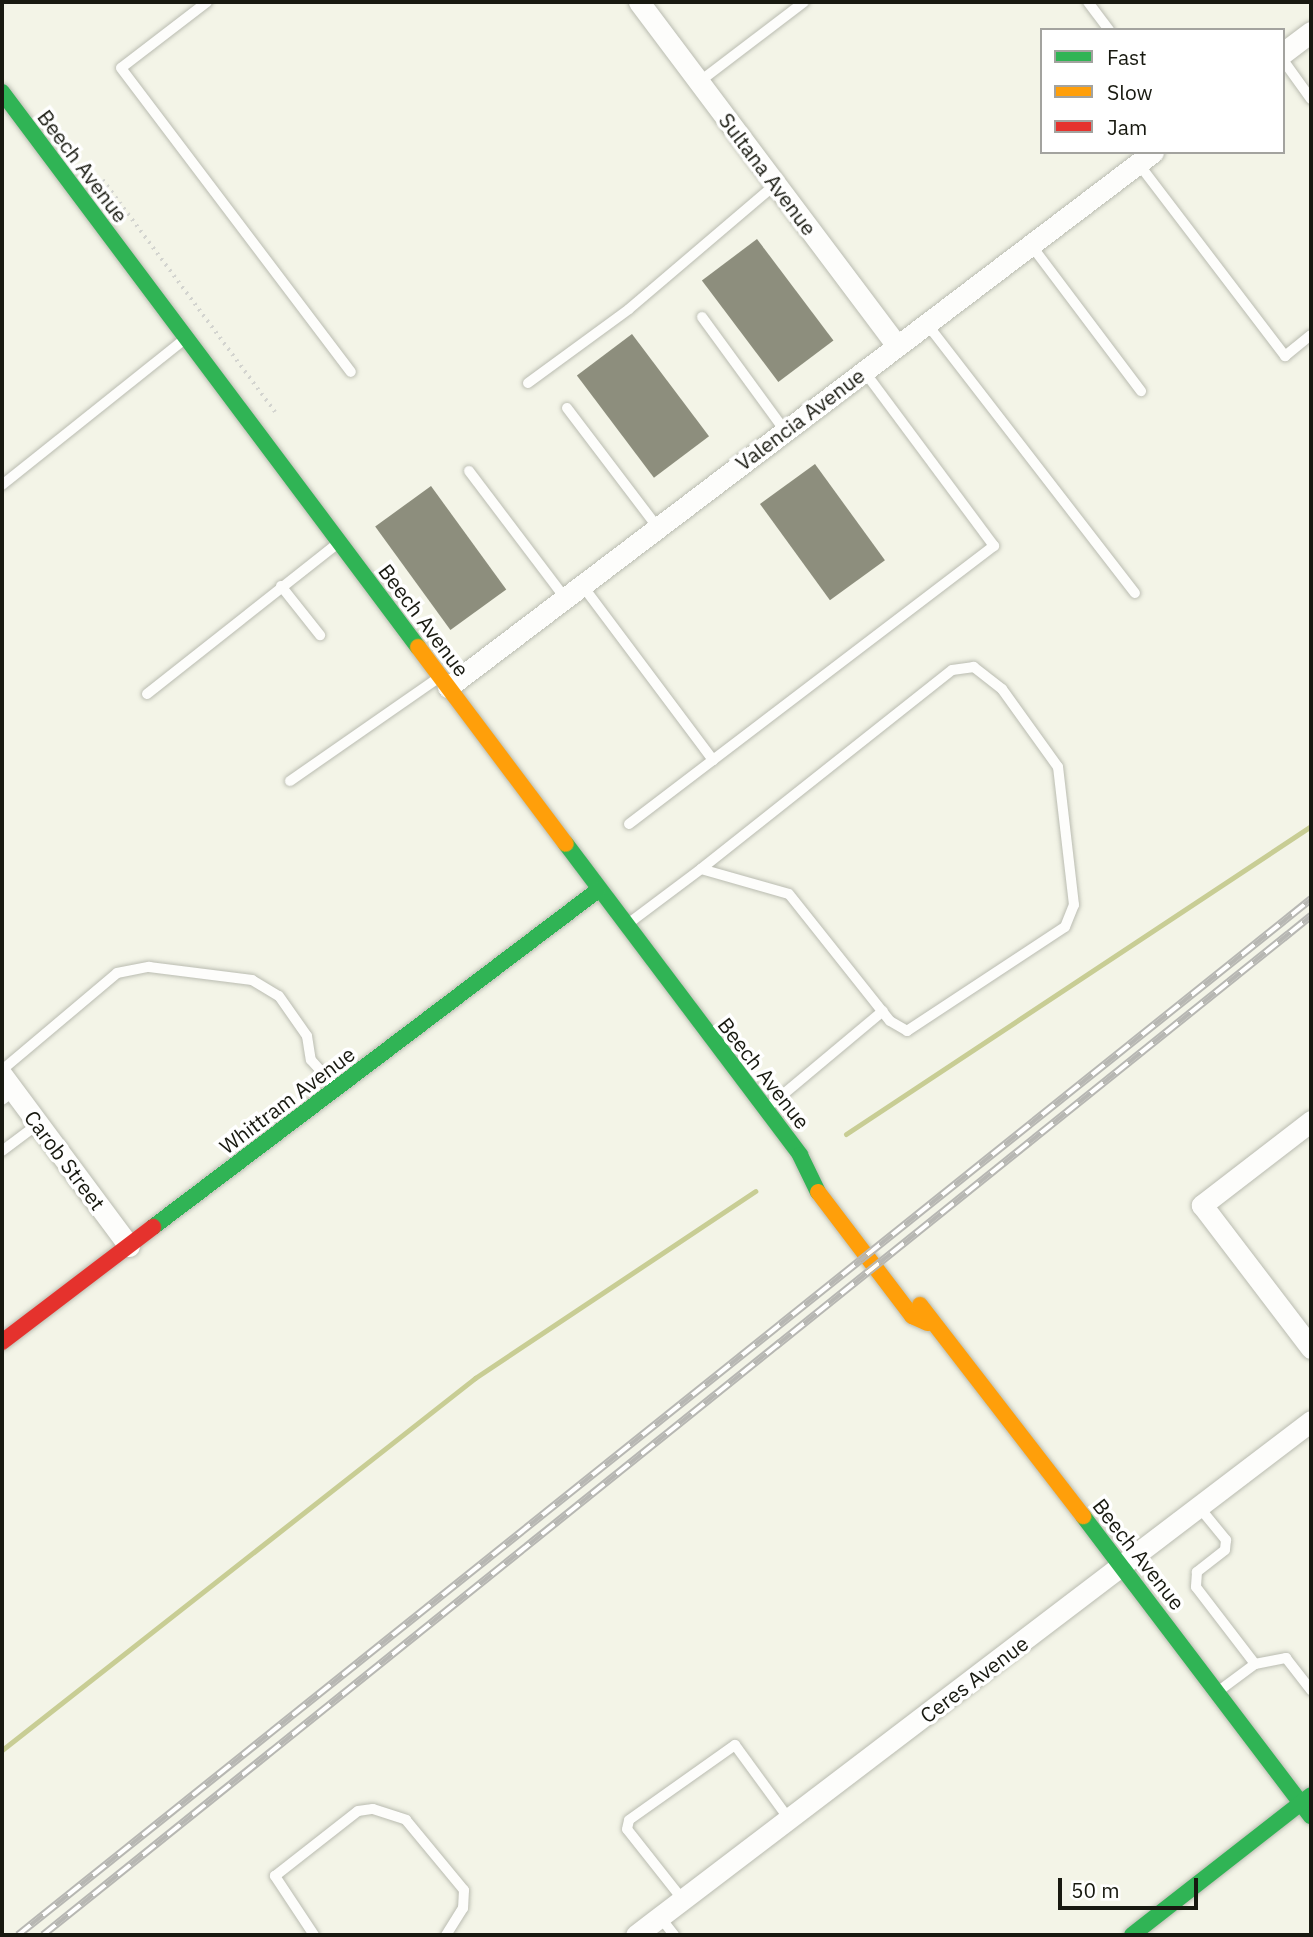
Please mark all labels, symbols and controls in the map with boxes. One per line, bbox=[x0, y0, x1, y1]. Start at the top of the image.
legend bbox=[1040, 28, 1285, 154]
text: Fast bbox=[1107, 43, 1147, 71]
text: Slow bbox=[1107, 78, 1153, 106]
street label: Beech Avenue bbox=[33, 105, 133, 227]
street label: Sultana Avenue bbox=[714, 108, 822, 240]
text: Jam bbox=[1107, 113, 1147, 141]
street label: Valencia Avenue bbox=[731, 362, 869, 476]
street label: Beech Avenue bbox=[374, 559, 474, 681]
street label: Beech Avenue bbox=[713, 1012, 815, 1134]
street label: Whittram Avenue bbox=[214, 1041, 360, 1159]
street label: Carob Street bbox=[19, 1105, 111, 1215]
street label: Beech Avenue bbox=[1088, 1493, 1190, 1615]
street label: Ceres Avenue bbox=[915, 1630, 1033, 1728]
scale bar bbox=[1061, 1864, 1201, 1908]
text: 50 m bbox=[1071, 1876, 1120, 1904]

